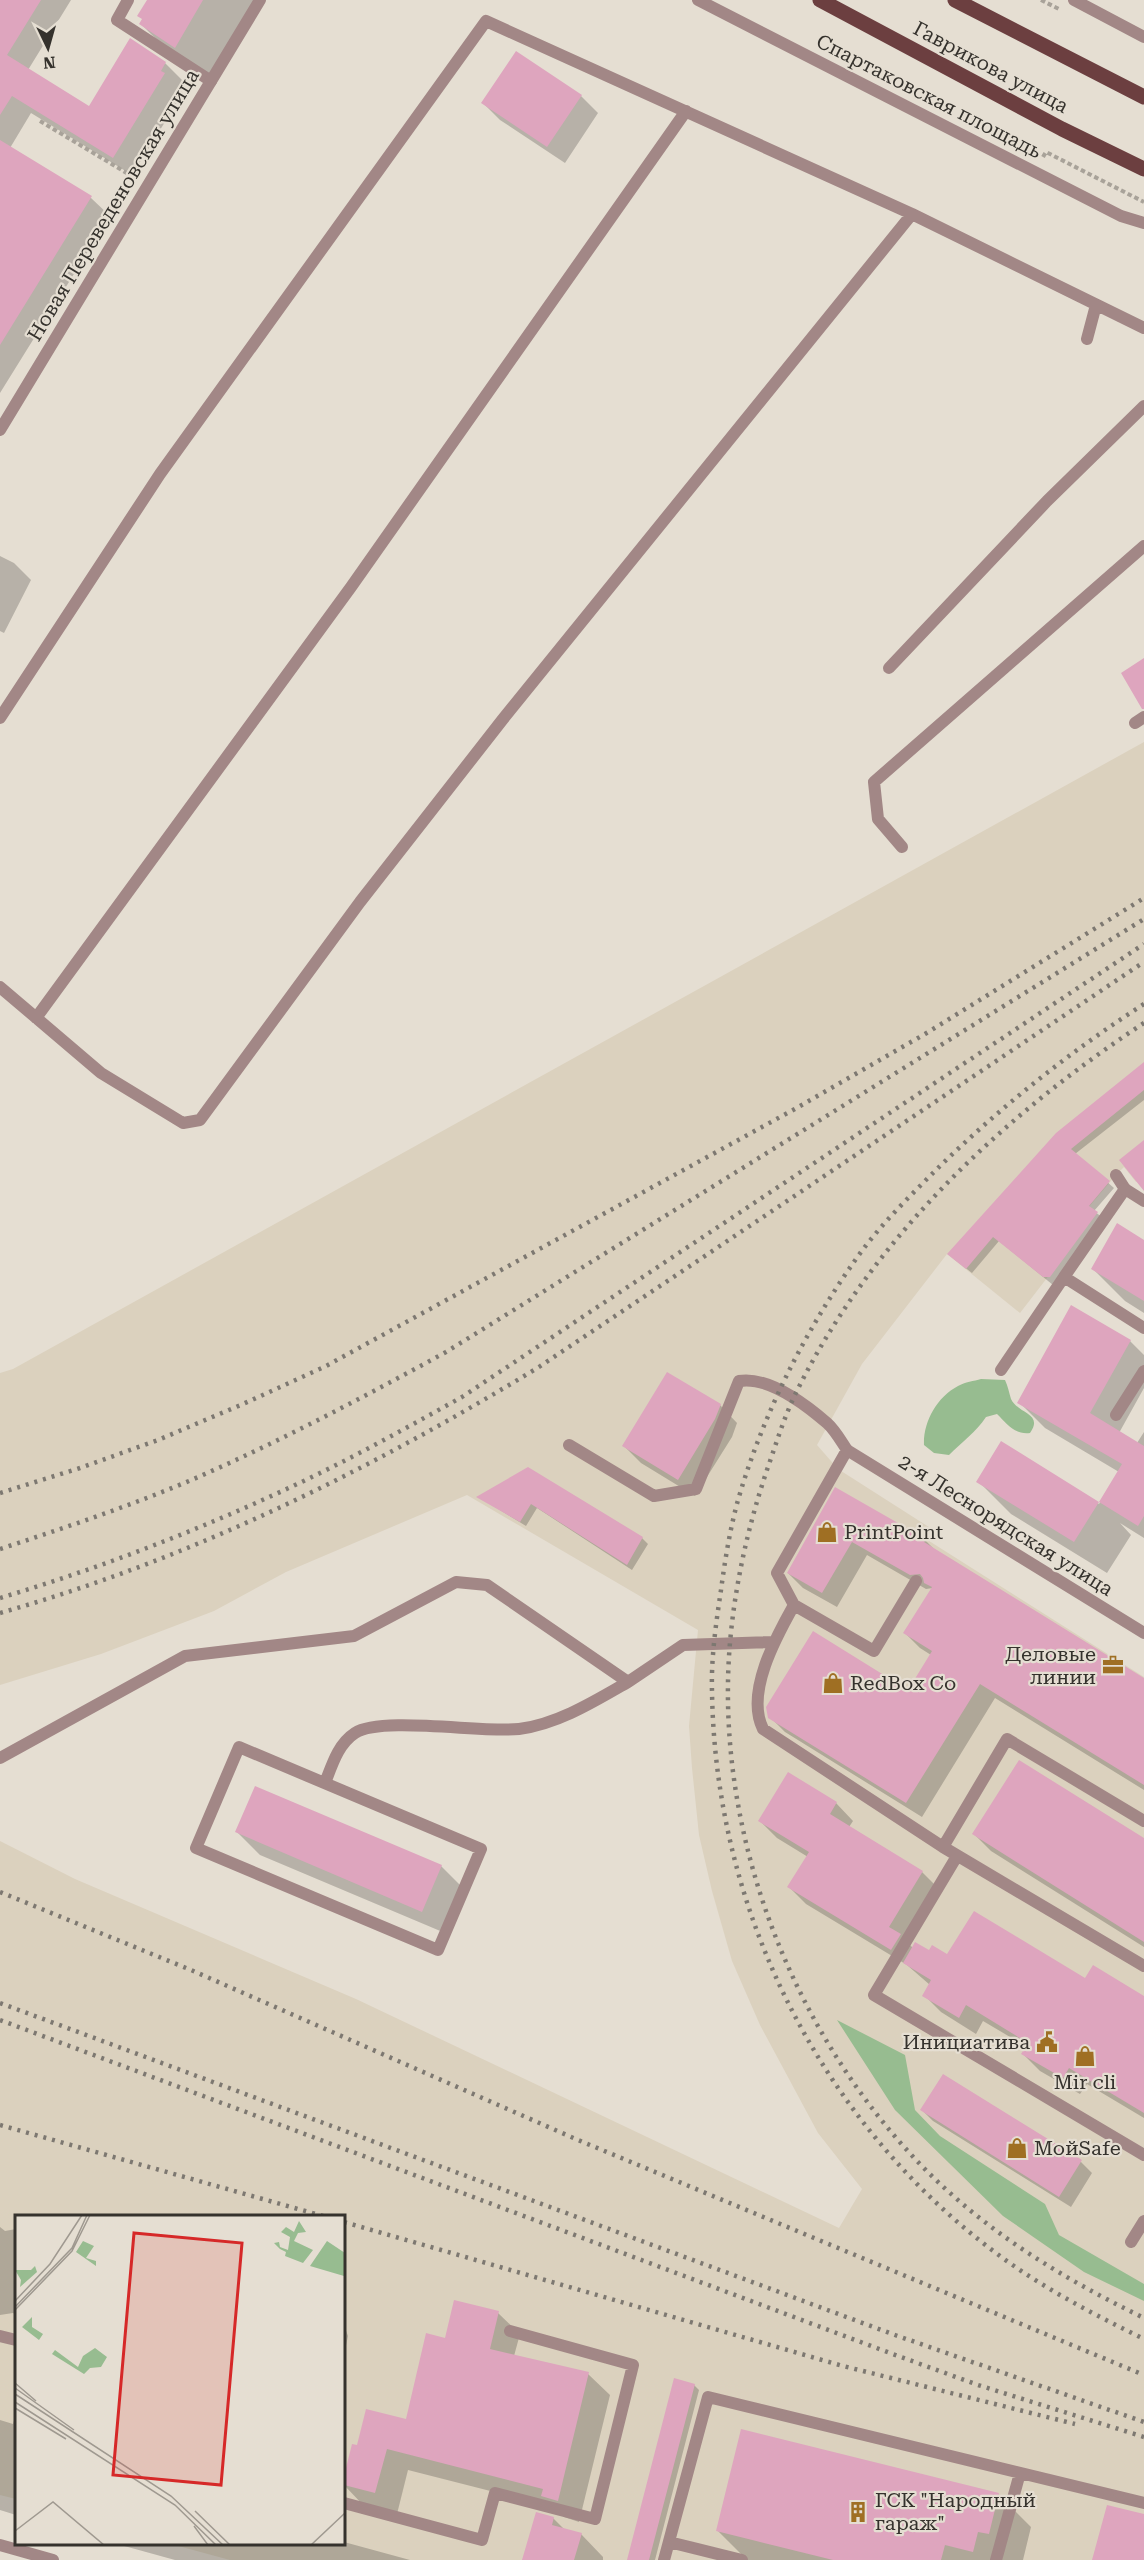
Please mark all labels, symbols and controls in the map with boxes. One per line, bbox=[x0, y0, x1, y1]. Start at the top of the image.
street label: Гаврикова улица bbox=[909, 16, 1073, 118]
north arrow bbox=[18, 18, 78, 78]
street label: Спартаковская площадь bbox=[812, 29, 1046, 164]
text: N bbox=[42, 52, 56, 72]
street label: Новая Переведеновская улица bbox=[22, 65, 204, 345]
street label: 2-я Леснорядская улица bbox=[894, 1449, 1118, 1601]
shop icon: PrintPoint bbox=[815, 1520, 839, 1544]
place label: PrintPoint bbox=[844, 1520, 944, 1544]
place label: Деловые линии bbox=[1005, 1642, 1096, 1689]
office icon: Деловые линии bbox=[1101, 1653, 1125, 1677]
shop icon: RedBox Co bbox=[821, 1671, 845, 1695]
place label: RedBox Co bbox=[850, 1671, 956, 1695]
place label: Инициатива bbox=[903, 2030, 1030, 2054]
public building icon: Инициатива bbox=[1035, 2030, 1059, 2054]
shop icon: Mir cli bbox=[1073, 2044, 1097, 2068]
place label: Mir cli bbox=[1054, 2070, 1116, 2094]
shop icon: МойSafe bbox=[1005, 2136, 1029, 2160]
place label: МойSafe bbox=[1034, 2136, 1121, 2160]
inset map bbox=[15, 2215, 345, 2545]
place label: ГСК "Народный гараж" bbox=[875, 2488, 1036, 2535]
building icon: ГСК "Народный гараж" bbox=[846, 2500, 870, 2524]

